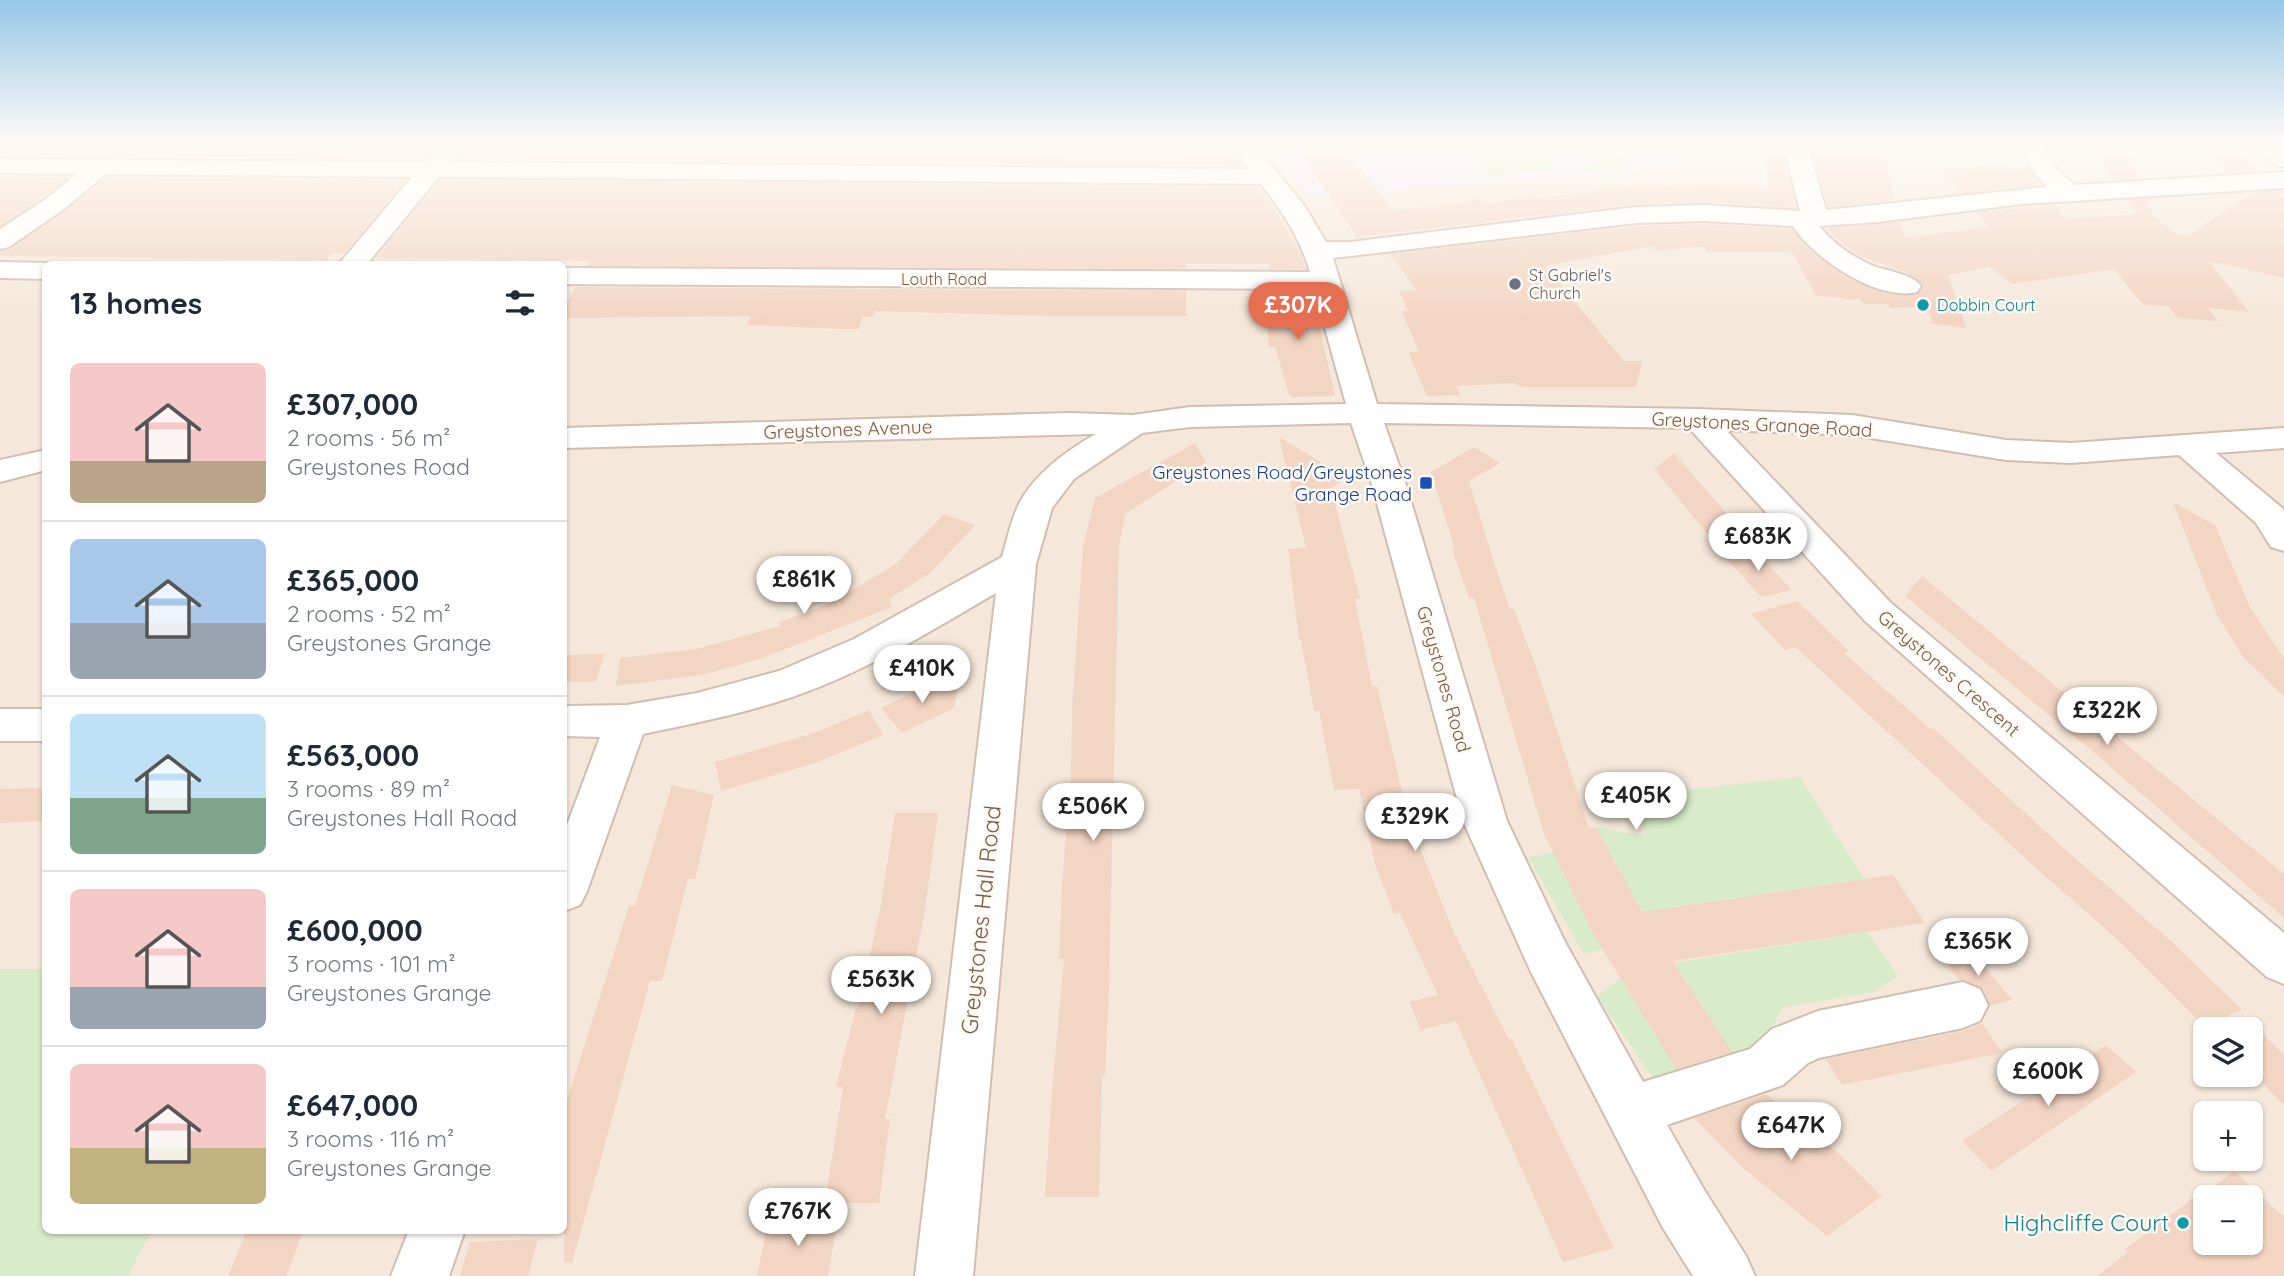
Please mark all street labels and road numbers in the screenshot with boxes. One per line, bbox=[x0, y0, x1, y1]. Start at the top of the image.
street label: Louth Road bbox=[901, 269, 987, 289]
street label: Greystones Grange Road bbox=[1651, 406, 1873, 442]
street label: Greystones Avenue bbox=[763, 414, 933, 444]
street label: Greystones Road bbox=[1412, 603, 1476, 755]
street label: Greystones Crescent bbox=[1873, 605, 2025, 741]
street label: Greystones Hall Road bbox=[954, 804, 1007, 1036]

